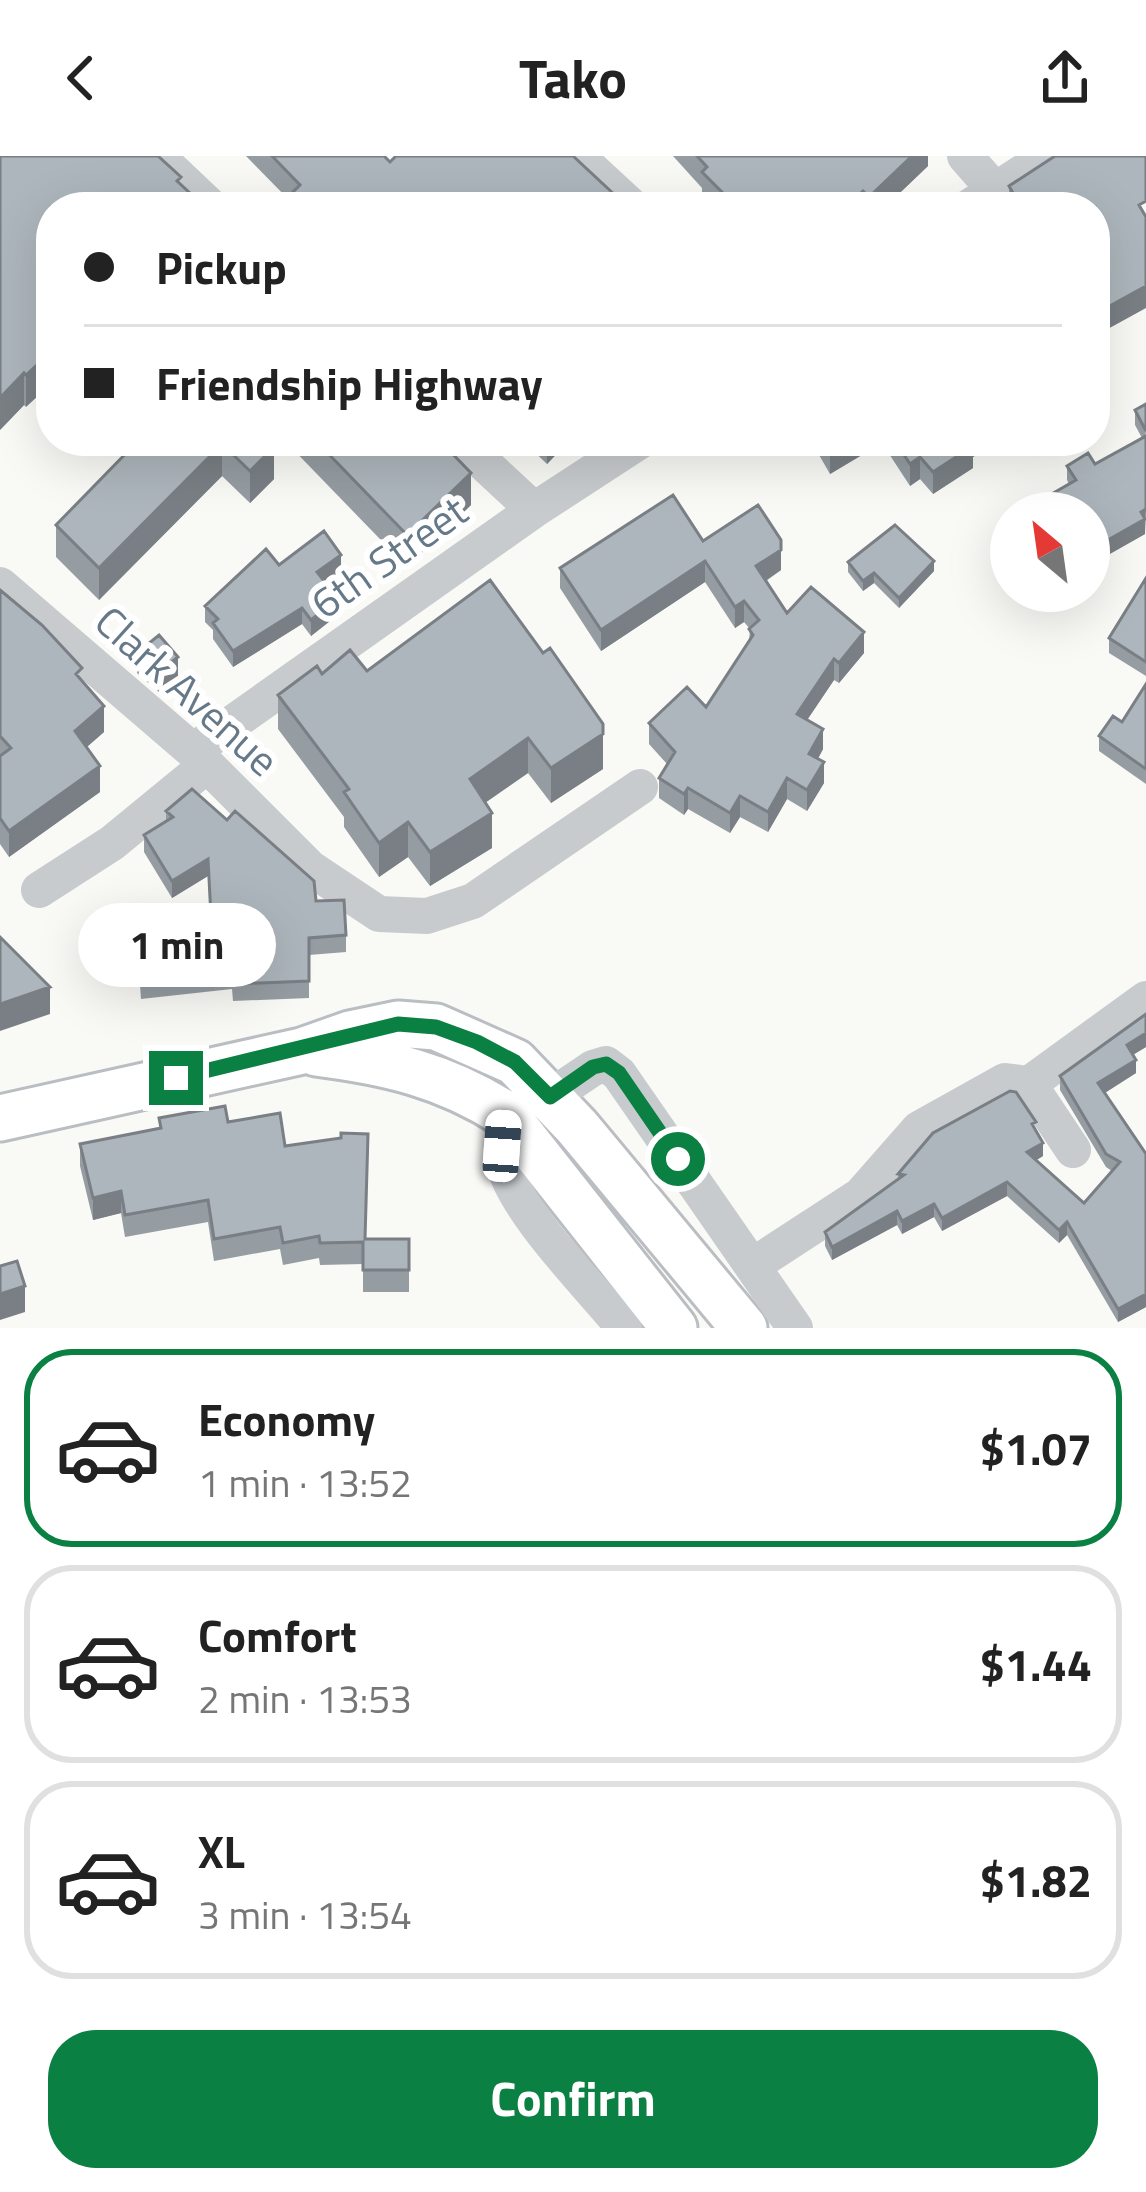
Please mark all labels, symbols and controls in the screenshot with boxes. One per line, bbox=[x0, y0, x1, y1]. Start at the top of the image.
text: Tako bbox=[519, 37, 627, 119]
icon: back bbox=[48, 45, 114, 111]
icon: share bbox=[1032, 45, 1098, 111]
text: Pickup bbox=[156, 233, 287, 301]
text: Friendship Highway bbox=[156, 349, 543, 417]
street label: 6th Street bbox=[297, 479, 480, 634]
north arrow bbox=[990, 492, 1110, 612]
map controls bbox=[990, 492, 1110, 612]
street label: Clark Avenue bbox=[81, 590, 294, 791]
callout: 1 min bbox=[77, 904, 275, 988]
text: 1 min bbox=[130, 915, 224, 974]
route end bbox=[149, 1051, 203, 1105]
car bbox=[482, 1109, 522, 1183]
route start bbox=[651, 1132, 705, 1186]
text: Economy bbox=[198, 1385, 375, 1453]
icon: car bbox=[54, 1394, 162, 1502]
text: $1.07 bbox=[980, 1414, 1092, 1482]
text: 1 min · 13:52 bbox=[198, 1453, 412, 1512]
text: Comfort bbox=[198, 1601, 357, 1669]
icon: car bbox=[54, 1610, 162, 1718]
text: $1.44 bbox=[980, 1630, 1092, 1698]
text: 2 min · 13:53 bbox=[198, 1669, 412, 1728]
text: XL bbox=[198, 1817, 245, 1885]
icon: car bbox=[54, 1826, 162, 1934]
text: $1.82 bbox=[980, 1846, 1092, 1914]
text: 3 min · 13:54 bbox=[198, 1885, 412, 1944]
button: Confirm bbox=[48, 2030, 1098, 2168]

